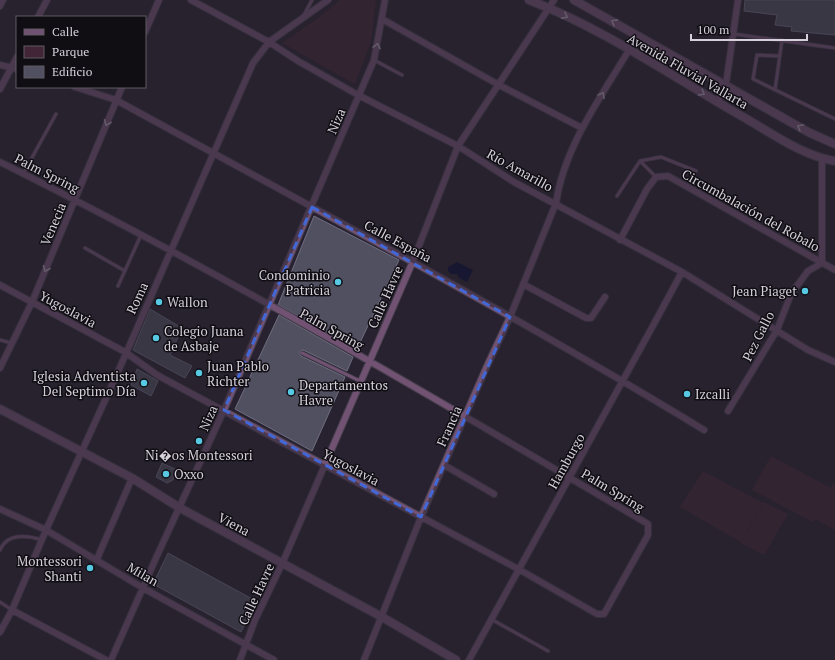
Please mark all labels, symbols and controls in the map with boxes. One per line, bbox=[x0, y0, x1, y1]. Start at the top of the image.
one-way arrow bbox=[560, 11, 568, 18]
legend bbox=[16, 16, 146, 88]
scale bar bbox=[691, 16, 807, 42]
one-way arrow bbox=[610, 19, 618, 27]
text: 100 m bbox=[697, 22, 730, 37]
text: Calle bbox=[52, 24, 79, 39]
street label: Avenida Fluvial Vallarta bbox=[624, 29, 752, 113]
one-way arrow bbox=[372, 43, 380, 49]
text: Parque bbox=[52, 44, 89, 59]
text: Edificio bbox=[52, 64, 93, 79]
one-way arrow bbox=[698, 89, 705, 96]
one-way arrow bbox=[598, 92, 605, 99]
street label: Niza bbox=[323, 105, 350, 137]
one-way arrow bbox=[103, 120, 111, 127]
one-way arrow bbox=[797, 124, 804, 131]
street label: Río Amarillo bbox=[484, 144, 556, 196]
street label: Palm Spring bbox=[12, 149, 83, 197]
street label: Circumbalación del Robalo bbox=[679, 165, 823, 255]
street label: Venecia bbox=[36, 199, 70, 248]
street label: Calle España bbox=[361, 216, 435, 266]
street label: Calle Havre bbox=[363, 263, 407, 331]
one-way arrow bbox=[43, 266, 51, 273]
place label: Condominio Patricia bbox=[259, 266, 330, 299]
marker: Condominio Patricia bbox=[333, 277, 343, 287]
street label: Roma bbox=[122, 279, 152, 317]
place label: Jean Piaget bbox=[732, 282, 797, 300]
marker: Jean Piaget bbox=[800, 286, 810, 296]
street label: Yugoslavia bbox=[36, 287, 100, 332]
place label: Wallon bbox=[167, 293, 208, 311]
marker: Wallon bbox=[154, 297, 164, 307]
street label: Palm Spring bbox=[297, 304, 367, 354]
street label: Pez Gallo bbox=[738, 308, 778, 364]
place label: Colegio Juana de Asbaje bbox=[164, 322, 244, 355]
marker: Colegio Juana de Asbaje bbox=[151, 333, 161, 343]
place label: Juan Pablo Richter bbox=[207, 357, 269, 390]
place label: Iglesia Adventista Del Septimo Día bbox=[33, 367, 136, 400]
marker: Juan Pablo Richter bbox=[194, 368, 204, 378]
place label: Departamentos Havre bbox=[299, 376, 388, 409]
marker: Iglesia Adventista Del Septimo Día bbox=[139, 378, 149, 388]
place label: Izcalli bbox=[695, 385, 730, 403]
marker: Departamentos Havre bbox=[286, 387, 296, 397]
marker: Izcalli bbox=[682, 389, 692, 399]
street label: Niza bbox=[194, 402, 222, 434]
street label: Francia bbox=[432, 402, 466, 449]
street label: Hamburgo bbox=[543, 430, 589, 492]
marker: Ni�os Montessori bbox=[194, 436, 204, 446]
street label: Yugoslavia bbox=[319, 445, 383, 490]
place label: Ni�os Montessori bbox=[145, 446, 253, 464]
street label: Palm Spring bbox=[578, 464, 648, 516]
place label: Oxxo bbox=[174, 465, 204, 483]
marker: Oxxo bbox=[161, 469, 171, 479]
street label: Viena bbox=[215, 508, 253, 540]
place label: Montessori Shanti bbox=[17, 552, 82, 585]
street label: Milan bbox=[124, 558, 162, 590]
street label: Calle Havre bbox=[234, 560, 278, 628]
marker: Montessori Shanti bbox=[85, 563, 95, 573]

